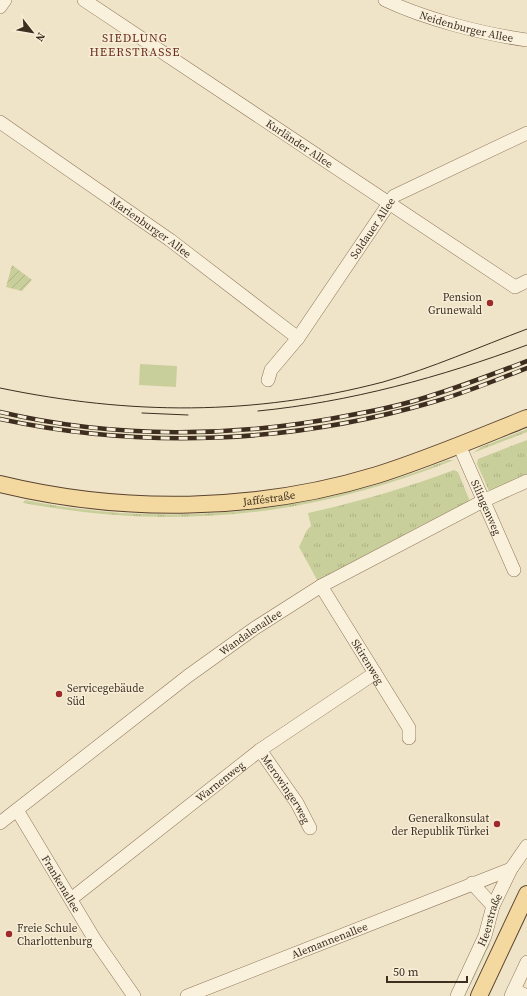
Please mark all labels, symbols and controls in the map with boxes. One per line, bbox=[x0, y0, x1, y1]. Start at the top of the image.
street label: Neidenburger Allee bbox=[417, 8, 515, 46]
north arrow bbox=[12, 12, 52, 52]
text: N bbox=[32, 30, 49, 44]
district label: SIEDLUNG HEERSTRASSE bbox=[89, 30, 181, 60]
street label: Kurländer Allee bbox=[263, 116, 336, 172]
street label: Marienburger Allee bbox=[107, 194, 195, 262]
street label: Soldauer Allee bbox=[347, 194, 399, 262]
place label: Pension Grunewald bbox=[428, 290, 483, 318]
marker: Pension Grunewald bbox=[485, 298, 495, 308]
street label: Silingenweg bbox=[467, 477, 505, 538]
street label: Jafféstraße bbox=[241, 487, 297, 510]
street label: Wandalenallee bbox=[216, 606, 285, 659]
street label: Skirenweg bbox=[348, 636, 387, 688]
place label: Servicegebäude Süd bbox=[67, 681, 144, 709]
marker: Servicegebäude Süd bbox=[54, 689, 64, 699]
street label: Merowingerweg bbox=[258, 752, 314, 827]
street label: Warnenweg bbox=[193, 758, 248, 806]
place label: Generalkonsulat der Republik Türkei bbox=[391, 811, 489, 839]
marker: Generalkonsulat der Republik Türkei bbox=[492, 819, 502, 829]
street label: Frankenallee bbox=[38, 853, 84, 916]
street label: Heerstraße bbox=[474, 891, 506, 949]
street label: Alemannenallee bbox=[289, 919, 370, 962]
place label: Freie Schule Charlottenburg bbox=[17, 921, 93, 949]
marker: Freie Schule Charlottenburg bbox=[4, 929, 14, 939]
scale bar bbox=[387, 958, 467, 984]
text: 50 m bbox=[393, 964, 419, 980]

